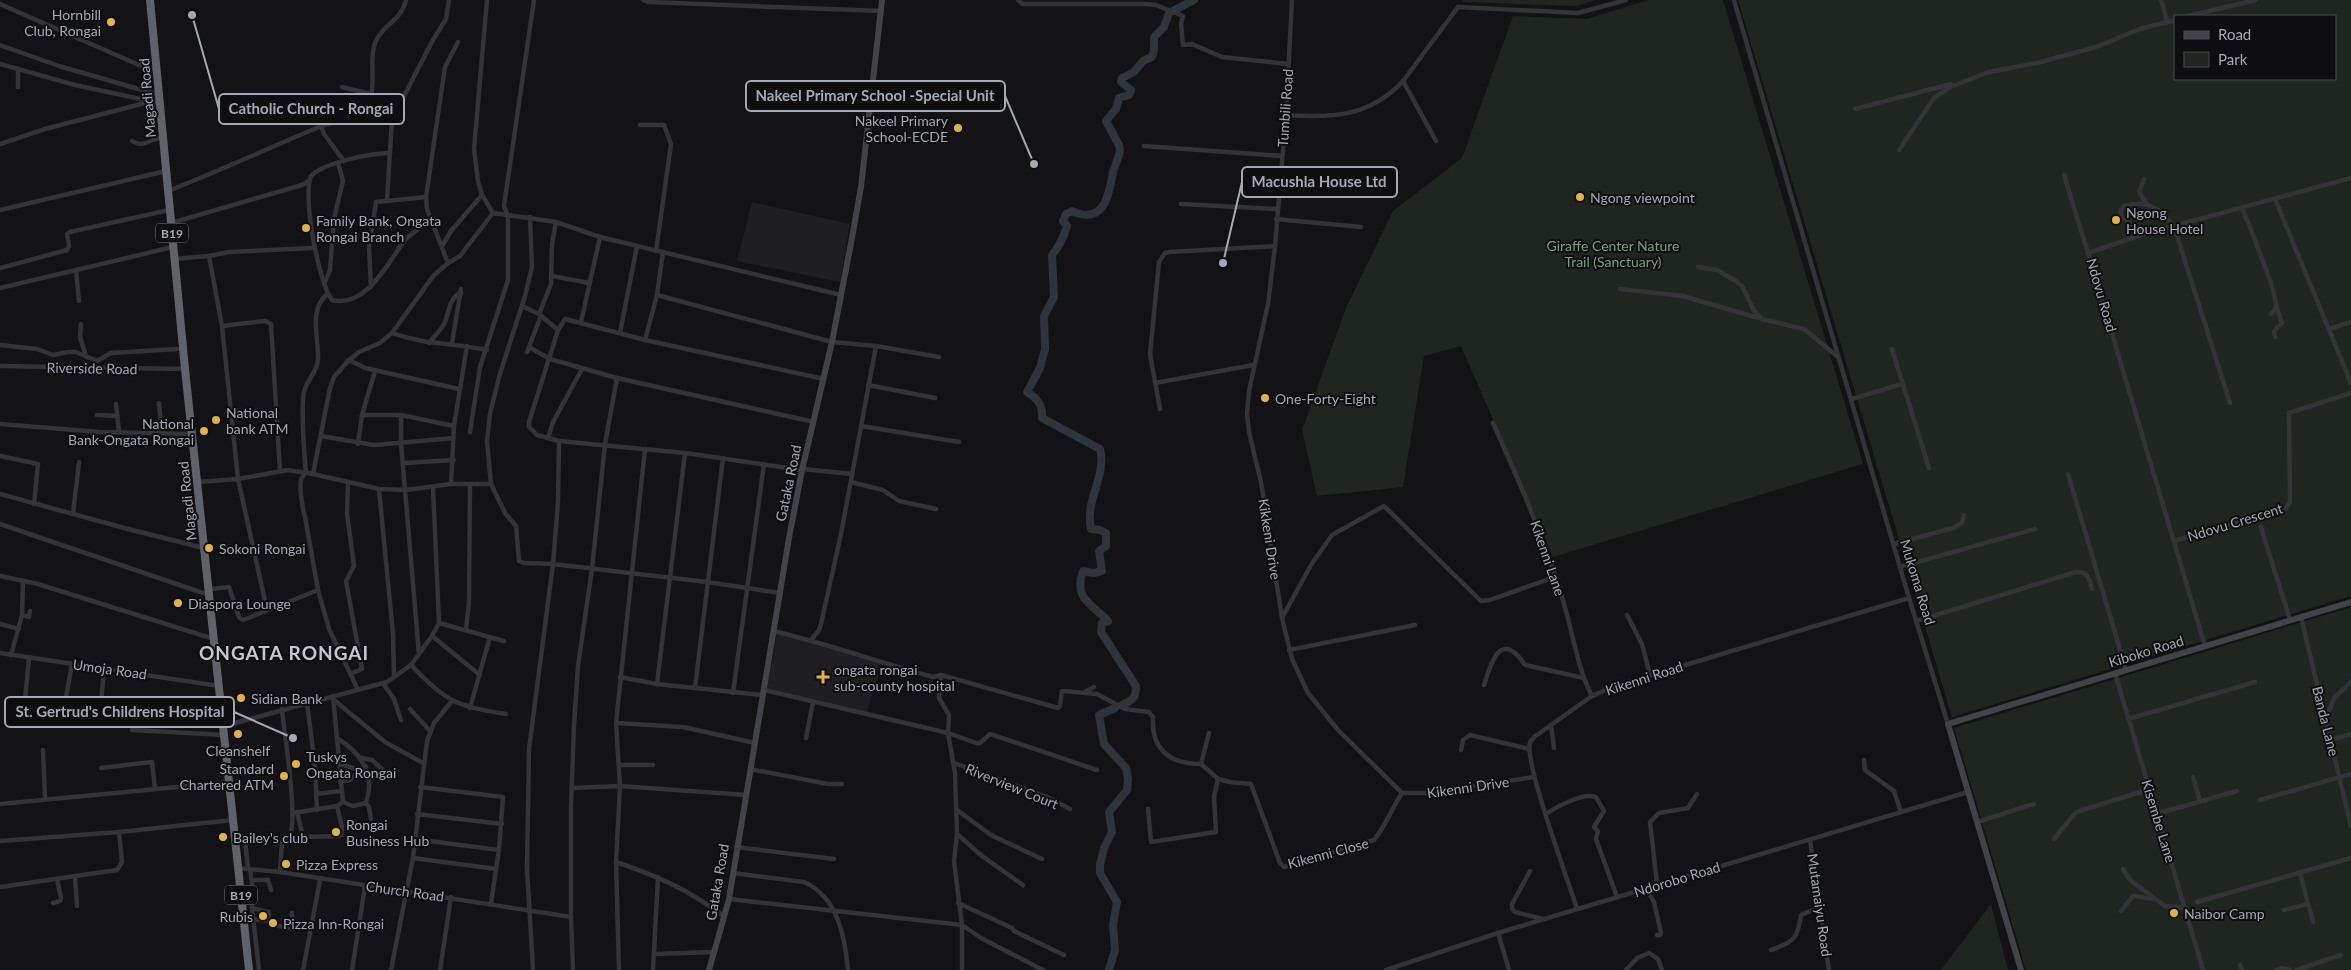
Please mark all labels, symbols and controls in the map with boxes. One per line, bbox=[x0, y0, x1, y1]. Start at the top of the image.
place label: Hornbill Club, Rongai bbox=[24, 6, 101, 39]
legend bbox=[2174, 15, 2336, 80]
marker: Hornbill Club, Rongai bbox=[105, 16, 117, 28]
text: Road bbox=[2218, 25, 2251, 43]
text: Park bbox=[2218, 50, 2248, 68]
street label: Magadi Road bbox=[135, 57, 159, 139]
street label: Tumbili Road bbox=[1274, 68, 1296, 148]
callout: Nakeel Primary School -Special Unit bbox=[746, 81, 1005, 111]
text: Nakeel Primary School -Special Unit bbox=[756, 86, 995, 104]
callout: Catholic Church - Rongai bbox=[219, 94, 404, 124]
text: Catholic Church - Rongai bbox=[229, 99, 394, 117]
place label: Nakeel Primary School-ECDE bbox=[855, 112, 949, 145]
marker: Nakeel Primary School-ECDE bbox=[952, 122, 964, 134]
callout: Macushla House Ltd bbox=[1242, 167, 1397, 197]
text: Macushla House Ltd bbox=[1251, 172, 1387, 190]
place label: Ngong viewpoint bbox=[1590, 189, 1695, 206]
marker: Ngong viewpoint bbox=[1574, 191, 1586, 203]
place label: Ngong House Hotel bbox=[2126, 204, 2203, 237]
place label: Family Bank, Ongata Rongai Branch bbox=[316, 212, 441, 245]
marker: Ngong House Hotel bbox=[2110, 214, 2122, 226]
marker: Family Bank, Ongata Rongai Branch bbox=[300, 222, 312, 234]
road number: B19 bbox=[156, 224, 188, 242]
park label: Giraffe Center Nature Trail (Sanctuary) bbox=[1547, 237, 1679, 270]
street label: Ndovu Road bbox=[2083, 256, 2121, 334]
street label: Riverside Road bbox=[46, 359, 138, 377]
place label: One-Forty-Eight bbox=[1275, 390, 1376, 407]
marker: One-Forty-Eight bbox=[1259, 392, 1271, 404]
place label: National bank ATM bbox=[226, 404, 289, 437]
marker: National bank ATM bbox=[210, 414, 222, 426]
place label: National Bank-Ongata Rongai bbox=[68, 415, 194, 448]
marker: National Bank-Ongata Rongai bbox=[198, 425, 210, 437]
street label: Gataka Road bbox=[772, 443, 804, 523]
street label: Magadi Road bbox=[174, 460, 200, 542]
street label: Kikkeni Drive bbox=[1255, 497, 1285, 581]
street label: Ndovu Crescent bbox=[2185, 499, 2285, 545]
street label: Kikenni Lane bbox=[1527, 518, 1569, 598]
street label: Mukoma Road bbox=[1897, 537, 1939, 627]
place label: Sokoni Rongai bbox=[219, 540, 306, 557]
marker: Sokoni Rongai bbox=[203, 542, 215, 554]
place label: Diaspora Lounge bbox=[188, 595, 291, 612]
marker: Diaspora Lounge bbox=[172, 597, 184, 609]
street label: Kiboko Road bbox=[2106, 632, 2186, 670]
district label: ONGATA RONGAI bbox=[199, 641, 369, 664]
street label: Umoja Road bbox=[72, 655, 148, 683]
street label: Kikenni Road bbox=[1603, 657, 1685, 699]
place label: ongata rongai sub-county hospital bbox=[834, 661, 955, 694]
marker: ongata rongai sub-county hospital bbox=[816, 670, 830, 684]
street label: Banda Lane bbox=[2309, 684, 2343, 758]
place label: Sidian Bank bbox=[251, 690, 323, 707]
marker: Sidian Bank bbox=[235, 692, 247, 704]
callout: St. Gertrud's Childrens Hospital bbox=[5, 697, 234, 727]
text: St. Gertrud's Childrens Hospital bbox=[16, 702, 224, 720]
marker: Cleanshelf bbox=[232, 728, 244, 740]
place label: Cleanshelf bbox=[206, 742, 270, 759]
place label: Tuskys Ongata Rongai bbox=[306, 748, 396, 781]
marker: Tuskys Ongata Rongai bbox=[290, 758, 302, 770]
place label: Standard Chartered ATM bbox=[179, 760, 274, 793]
street label: Riverview Court bbox=[963, 760, 1061, 812]
marker: Standard Chartered ATM bbox=[278, 770, 290, 782]
street label: Kikenni Drive bbox=[1426, 773, 1510, 801]
street label: Kisembe Lane bbox=[2138, 777, 2180, 865]
place label: Rongai Business Hub bbox=[346, 816, 429, 849]
marker: Rongai Business Hub bbox=[330, 826, 342, 838]
place label: Bailey's club bbox=[233, 829, 308, 846]
marker: Bailey's club bbox=[217, 831, 229, 843]
street label: Kikenni Close bbox=[1286, 834, 1370, 872]
street label: Gataka Road bbox=[702, 842, 732, 922]
street label: Mutamaiyu Road bbox=[1804, 852, 1836, 958]
place label: Pizza Express bbox=[296, 856, 378, 873]
marker: Pizza Express bbox=[280, 858, 292, 870]
street label: Ndorobo Road bbox=[1632, 858, 1722, 900]
street label: Church Road bbox=[365, 877, 445, 905]
road number: B19 bbox=[225, 886, 257, 904]
place label: Naibor Camp bbox=[2184, 905, 2265, 922]
marker: Naibor Camp bbox=[2168, 907, 2180, 919]
place label: Rubis bbox=[219, 908, 253, 925]
marker: Rubis bbox=[257, 910, 269, 922]
place label: Pizza Inn-Rongai bbox=[283, 915, 384, 932]
marker: Pizza Inn-Rongai bbox=[267, 917, 279, 929]

